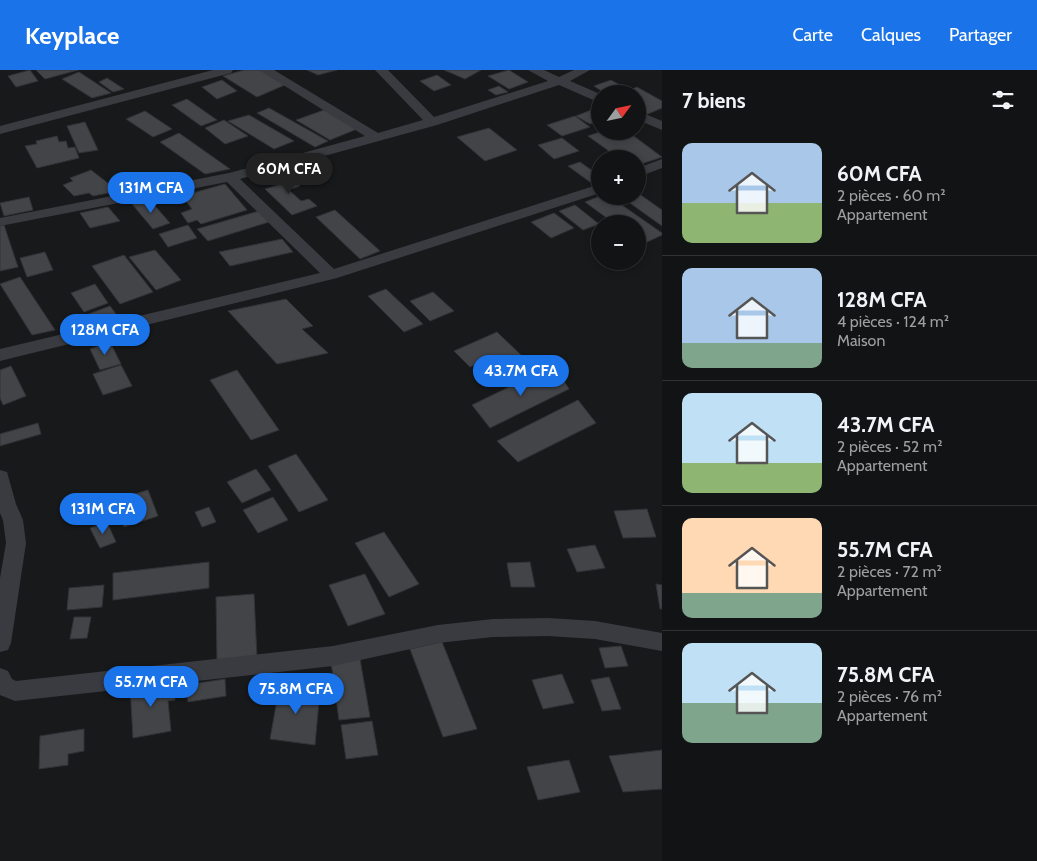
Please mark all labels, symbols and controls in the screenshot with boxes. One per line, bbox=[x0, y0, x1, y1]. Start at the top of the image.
text: Keyplace bbox=[25, 21, 119, 50]
text: Carte bbox=[792, 24, 833, 46]
text: Calques bbox=[861, 24, 921, 46]
text: Partager bbox=[949, 24, 1012, 46]
north arrow bbox=[591, 85, 646, 140]
map controls bbox=[591, 85, 646, 270]
icon: filters bbox=[989, 86, 1017, 114]
text: 7 biens bbox=[682, 88, 746, 113]
button: + bbox=[591, 150, 646, 205]
pin: 60M CFA bbox=[243, 152, 335, 195]
text: 60M CFA bbox=[257, 159, 321, 178]
text: 60M CFA bbox=[837, 161, 922, 186]
icon: home bbox=[722, 163, 782, 223]
pin: 131M CFA bbox=[99, 172, 203, 214]
text: 131M CFA bbox=[119, 178, 183, 197]
text: 2 pièces · 60 m² bbox=[837, 186, 946, 205]
text: Appartement bbox=[837, 205, 927, 224]
button: − bbox=[591, 215, 646, 270]
text: 128M CFA bbox=[837, 287, 927, 312]
icon: home bbox=[722, 288, 782, 348]
text: 4 pièces · 124 m² bbox=[837, 312, 949, 331]
pin: 128M CFA bbox=[53, 314, 157, 356]
text: 128M CFA bbox=[71, 320, 139, 339]
text: Maison bbox=[837, 331, 885, 350]
pin: 43.7M CFA bbox=[464, 354, 578, 397]
text: 43.7M CFA bbox=[484, 361, 558, 380]
text: 43.7M CFA bbox=[837, 412, 934, 437]
icon: home bbox=[722, 413, 782, 473]
text: 2 pièces · 52 m² bbox=[837, 437, 942, 456]
text: Appartement bbox=[837, 456, 927, 475]
pin: 131M CFA bbox=[51, 492, 155, 535]
text: 131M CFA bbox=[71, 499, 135, 518]
text: 55.7M CFA bbox=[837, 537, 933, 562]
icon: home bbox=[722, 538, 782, 598]
text: 2 pièces · 72 m² bbox=[837, 562, 942, 581]
text: Appartement bbox=[837, 581, 927, 600]
text: 75.8M CFA bbox=[837, 662, 934, 687]
icon: home bbox=[722, 663, 782, 723]
pin: 55.7M CFA bbox=[94, 666, 208, 708]
text: 55.7M CFA bbox=[115, 672, 187, 691]
pin: 75.8M CFA bbox=[239, 672, 353, 715]
text: 75.8M CFA bbox=[259, 679, 333, 698]
text: 2 pièces · 76 m² bbox=[837, 687, 942, 706]
text: Appartement bbox=[837, 706, 927, 725]

